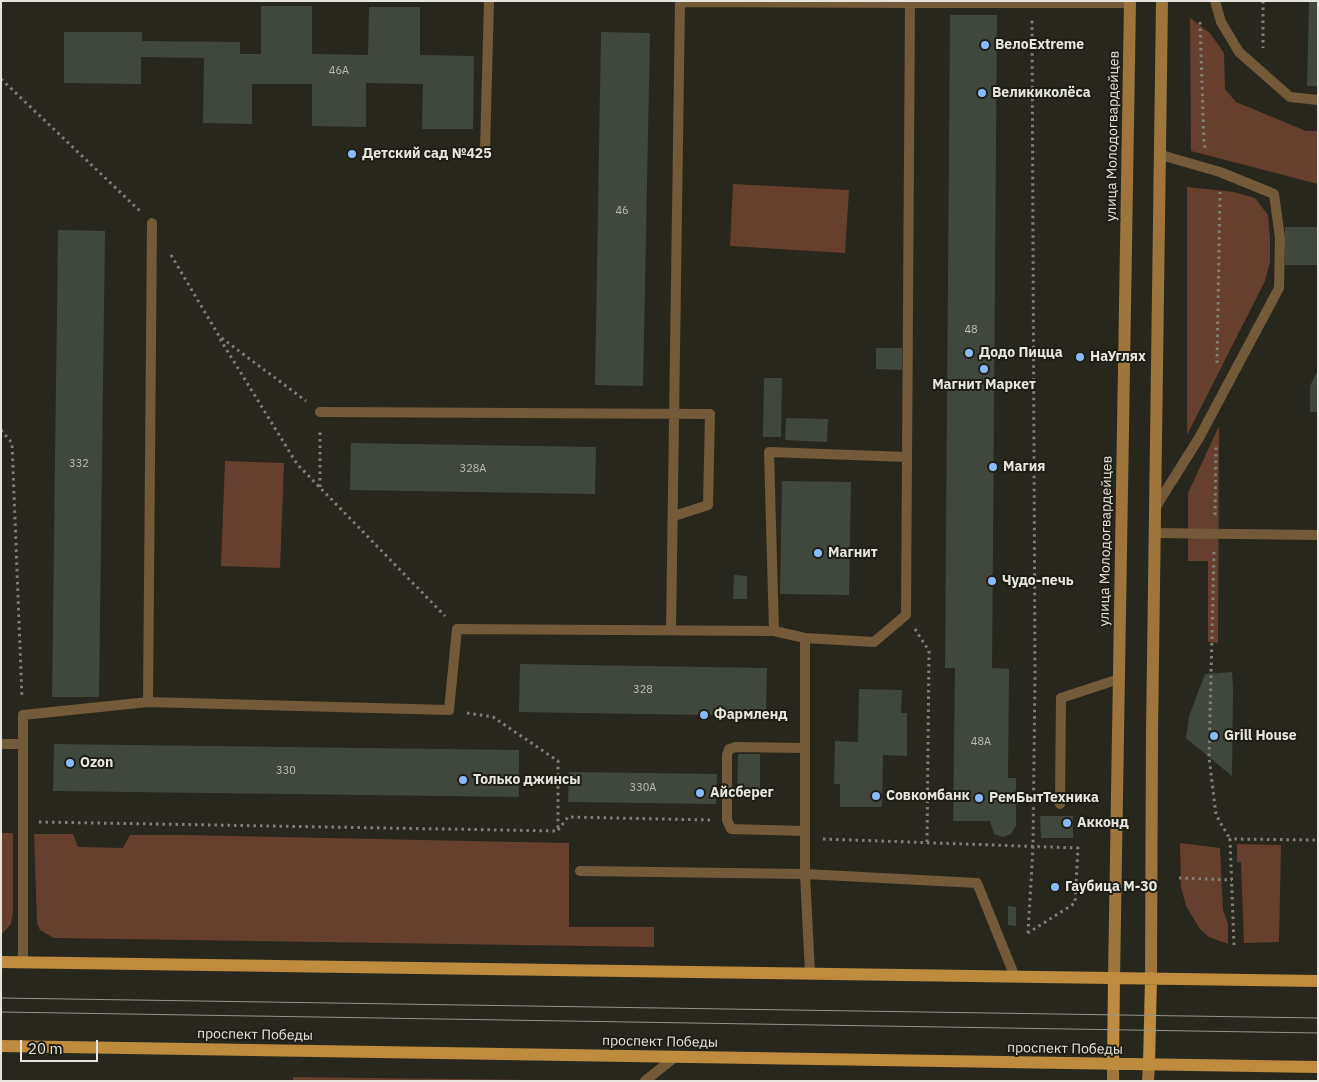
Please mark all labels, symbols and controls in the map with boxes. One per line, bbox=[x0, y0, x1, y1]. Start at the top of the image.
place label: ВелоExtreme bbox=[995, 37, 1084, 53]
marker: ВелоExtreme bbox=[979, 39, 991, 51]
street label: улица Молодогвардейцев bbox=[1103, 51, 1123, 221]
house number: 46А bbox=[329, 64, 349, 78]
place label: Великиколёса bbox=[992, 85, 1091, 101]
marker: Великиколёса bbox=[976, 87, 988, 99]
place label: Детский сад №425 bbox=[362, 146, 492, 162]
marker: Детский сад №425 bbox=[346, 148, 358, 160]
house number: 46 bbox=[615, 204, 629, 218]
house number: 48 bbox=[964, 323, 978, 337]
place label: Додо Пицца bbox=[979, 345, 1063, 361]
marker: Додо Пицца bbox=[963, 347, 975, 359]
place label: НаУглях bbox=[1090, 349, 1146, 365]
marker: НаУглях bbox=[1074, 351, 1086, 363]
marker: Магнит Маркет bbox=[978, 363, 990, 375]
place label: Магнит Маркет bbox=[932, 377, 1036, 393]
street label: улица Молодогвардейцев bbox=[1096, 456, 1116, 626]
house number: 332 bbox=[69, 457, 89, 471]
place label: Магия bbox=[1003, 459, 1045, 475]
marker: Магия bbox=[987, 461, 999, 473]
house number: 328А bbox=[460, 462, 486, 476]
place label: Магнит bbox=[828, 545, 878, 561]
marker: Магнит bbox=[812, 547, 824, 559]
place label: Чудо-печь bbox=[1002, 573, 1074, 589]
marker: Чудо-печь bbox=[986, 575, 998, 587]
house number: 328 bbox=[633, 683, 653, 697]
place label: Фармленд bbox=[714, 707, 787, 723]
marker: Фармленд bbox=[698, 709, 710, 721]
place label: Grill House bbox=[1224, 728, 1297, 744]
marker: Grill House bbox=[1208, 730, 1220, 742]
house number: 48А bbox=[971, 735, 991, 749]
place label: Ozon bbox=[80, 755, 113, 771]
marker: Ozon bbox=[64, 757, 76, 769]
house number: 330 bbox=[276, 764, 296, 778]
place label: Только джинсы bbox=[473, 772, 581, 788]
marker: Только джинсы bbox=[457, 774, 469, 786]
house number: 330А bbox=[630, 781, 656, 795]
place label: Айсберег bbox=[710, 785, 774, 801]
marker: Айсберег bbox=[694, 787, 706, 799]
place label: Совкомбанк bbox=[886, 788, 970, 804]
marker: Совкомбанк bbox=[870, 790, 882, 802]
place label: РемБытТехника bbox=[989, 790, 1099, 806]
marker: РемБытТехника bbox=[973, 792, 985, 804]
place label: Акконд bbox=[1077, 815, 1129, 831]
marker: Акконд bbox=[1061, 817, 1073, 829]
place label: Гаубица М-30 bbox=[1065, 879, 1157, 895]
marker: Гаубица М-30 bbox=[1049, 881, 1061, 893]
street label: проспект Победы bbox=[197, 1026, 313, 1044]
scale bar bbox=[22, 1030, 100, 1062]
street label: проспект Победы bbox=[602, 1033, 718, 1051]
text: 20 m bbox=[28, 1039, 63, 1058]
street label: проспект Победы bbox=[1007, 1040, 1123, 1058]

